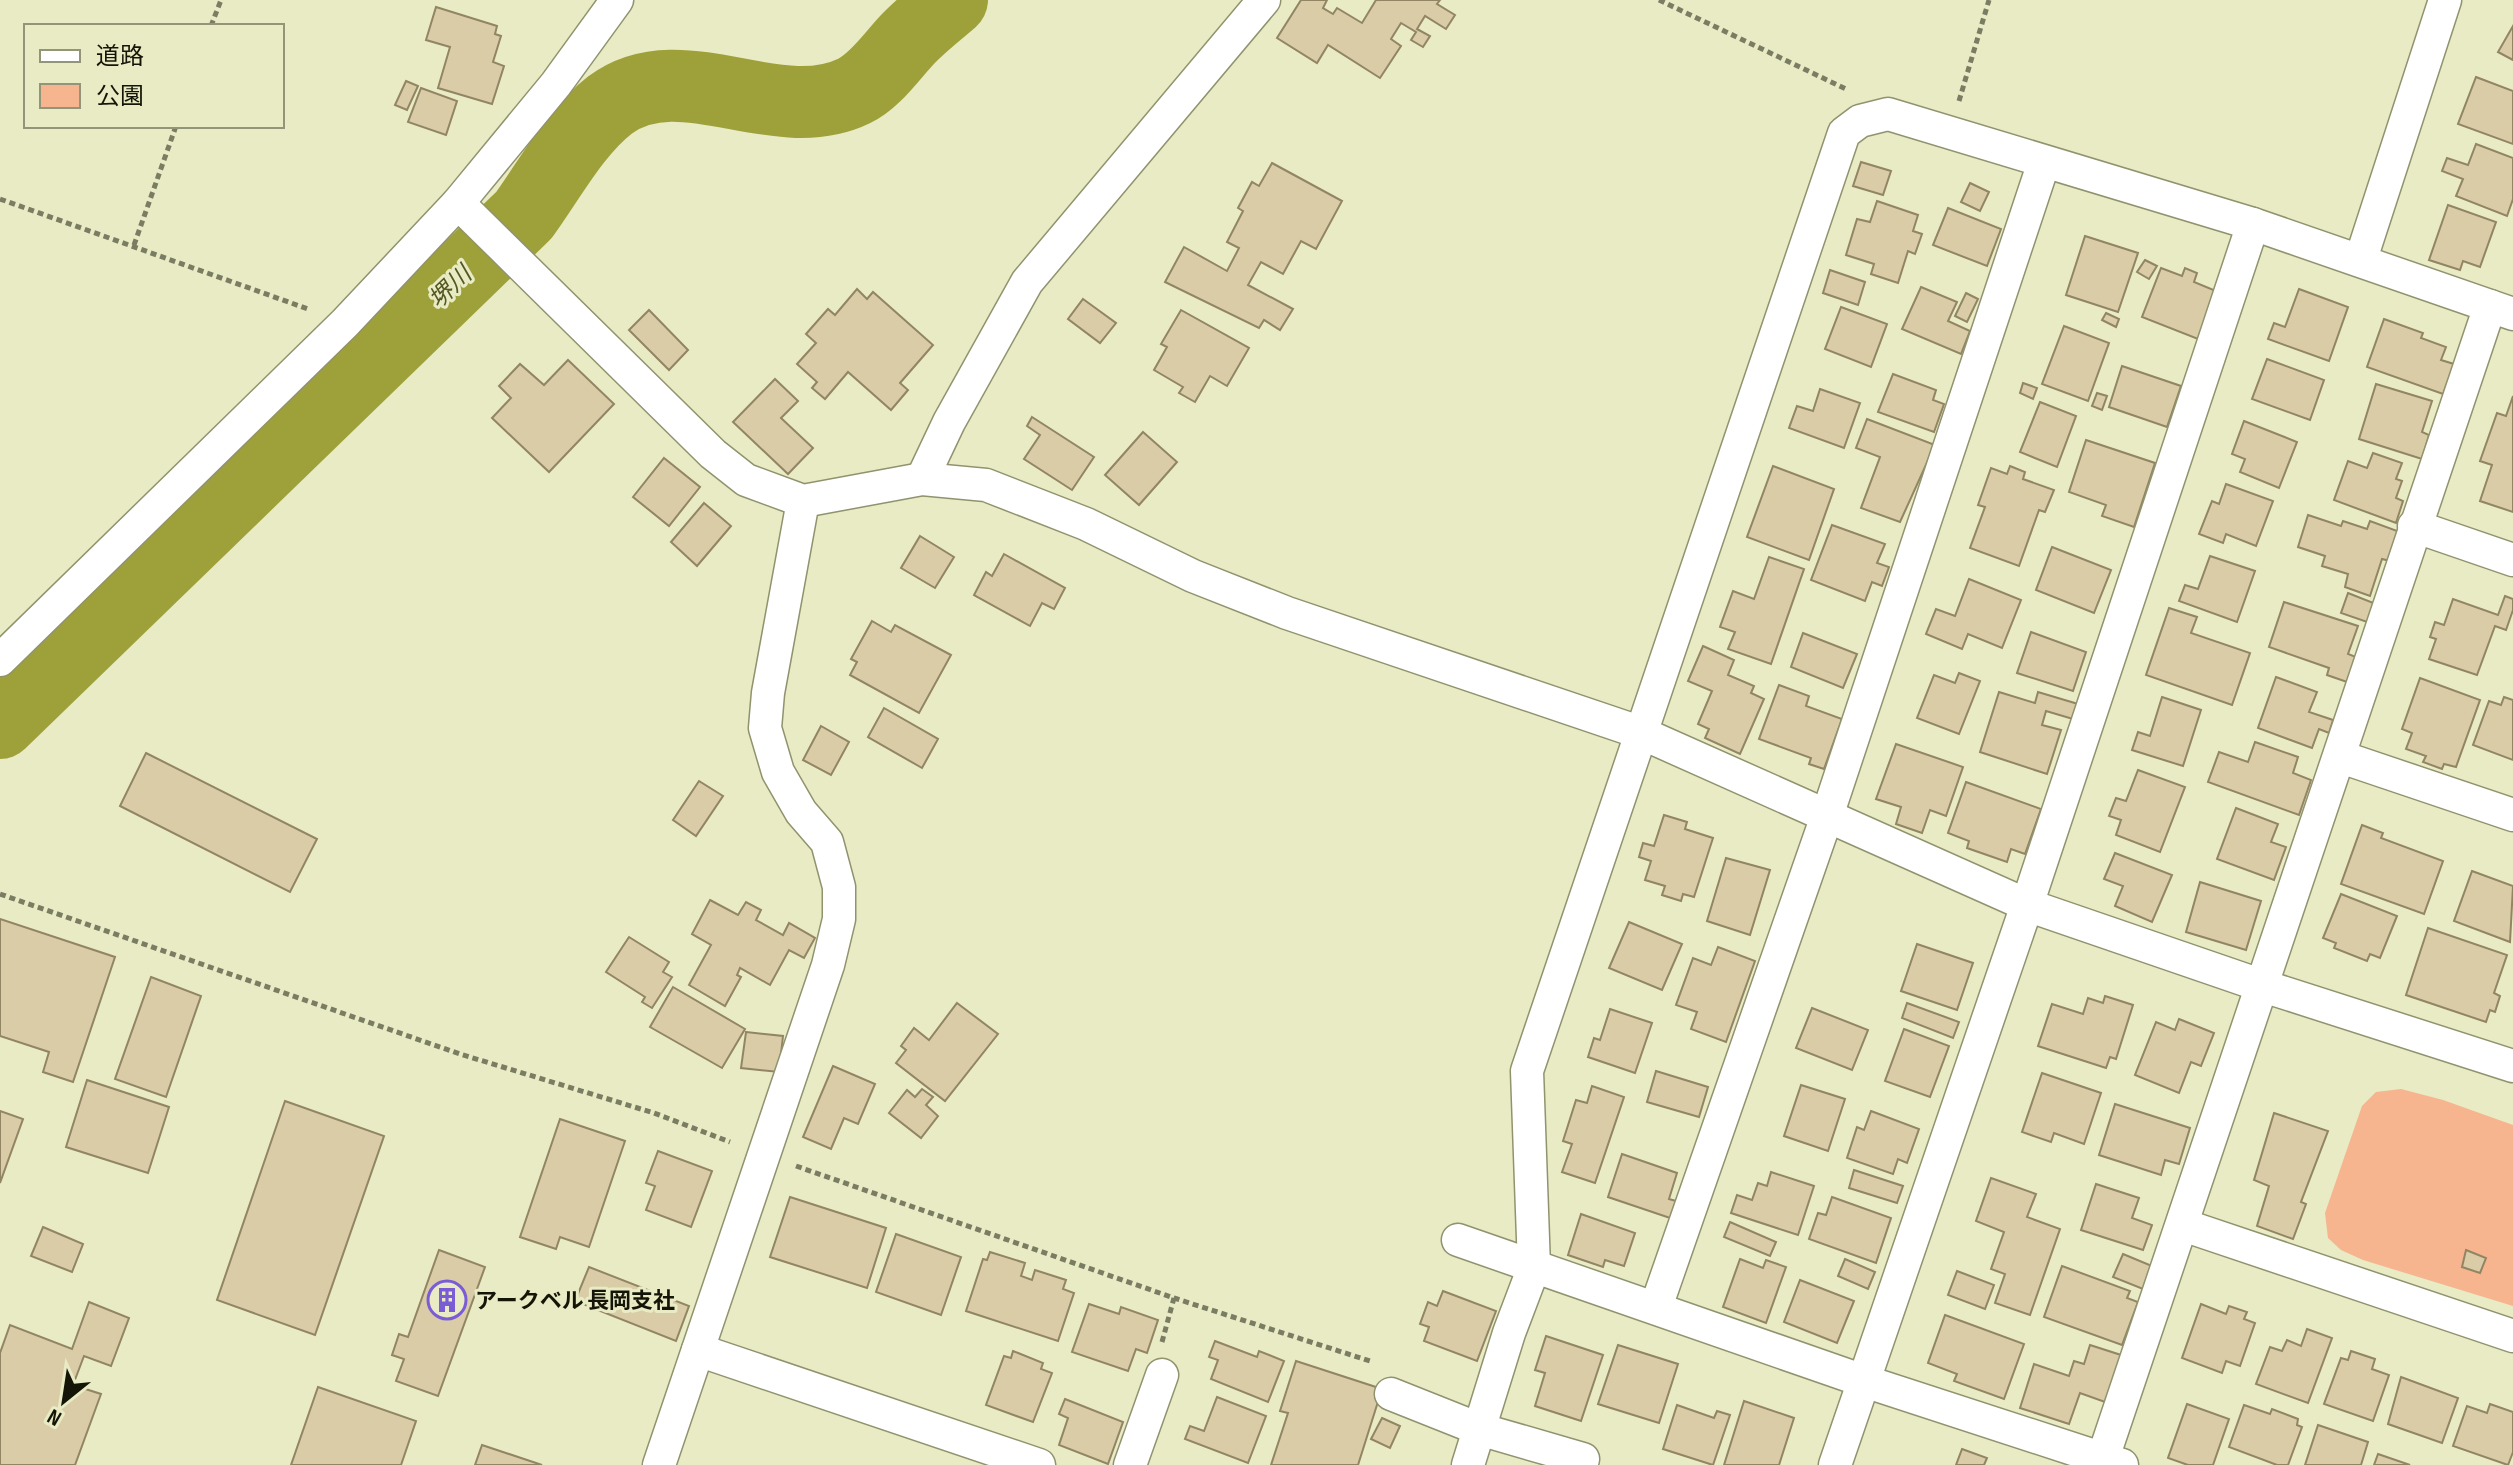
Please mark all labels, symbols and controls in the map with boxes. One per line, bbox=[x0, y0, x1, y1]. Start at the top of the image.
legend bbox=[24, 24, 284, 128]
text: 道路 bbox=[96, 42, 144, 71]
text: 公園 bbox=[96, 82, 144, 111]
water label: 堺川 bbox=[423, 258, 480, 314]
building icon: アークベル 長岡支社 bbox=[426, 1279, 468, 1321]
place label: アークベル 長岡支社 bbox=[475, 1288, 675, 1315]
north arrow bbox=[24, 1361, 104, 1441]
text: N bbox=[43, 1402, 67, 1432]

